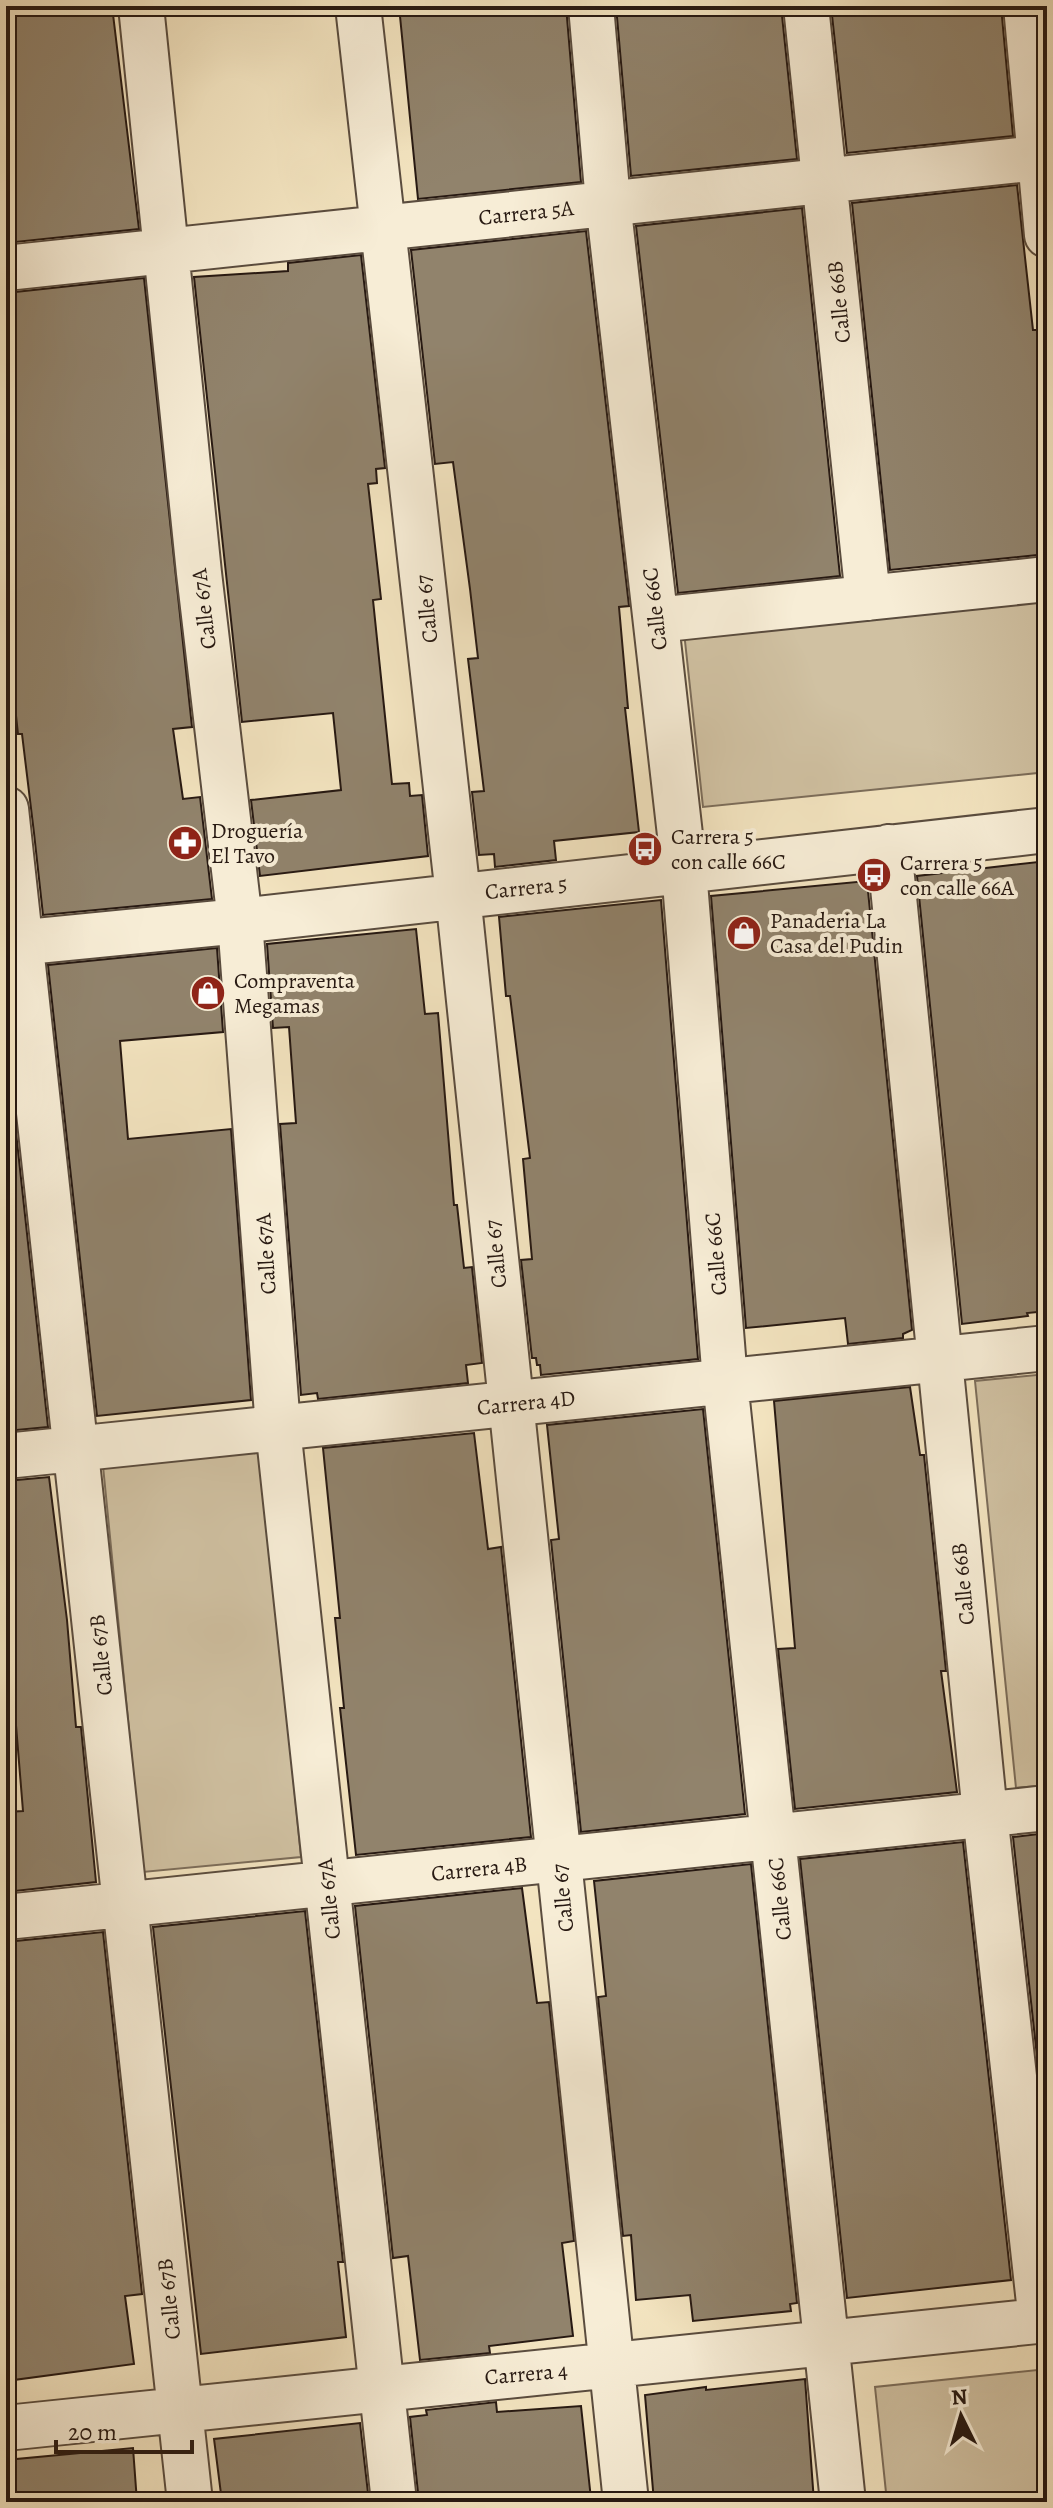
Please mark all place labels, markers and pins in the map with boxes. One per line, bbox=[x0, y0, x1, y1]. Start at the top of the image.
place label: Droguería El Tavo bbox=[211, 816, 304, 871]
place label: Carrera 5 con calle 66C bbox=[671, 822, 786, 877]
pharmacy icon: Droguería El Tavo bbox=[166, 824, 204, 862]
bus stop icon: Carrera 5 con calle 66C bbox=[626, 830, 664, 868]
place label: Carrera 5 con calle 66A bbox=[900, 848, 1015, 903]
bus stop icon: Carrera 5 con calle 66A bbox=[855, 856, 893, 894]
place label: Panaderia La Casa del Pudin bbox=[770, 906, 903, 961]
shop icon: Panaderia La Casa del Pudin bbox=[725, 914, 763, 952]
place label: Compraventa Megamas bbox=[234, 966, 356, 1021]
shop icon: Compraventa Megamas bbox=[189, 974, 227, 1012]

